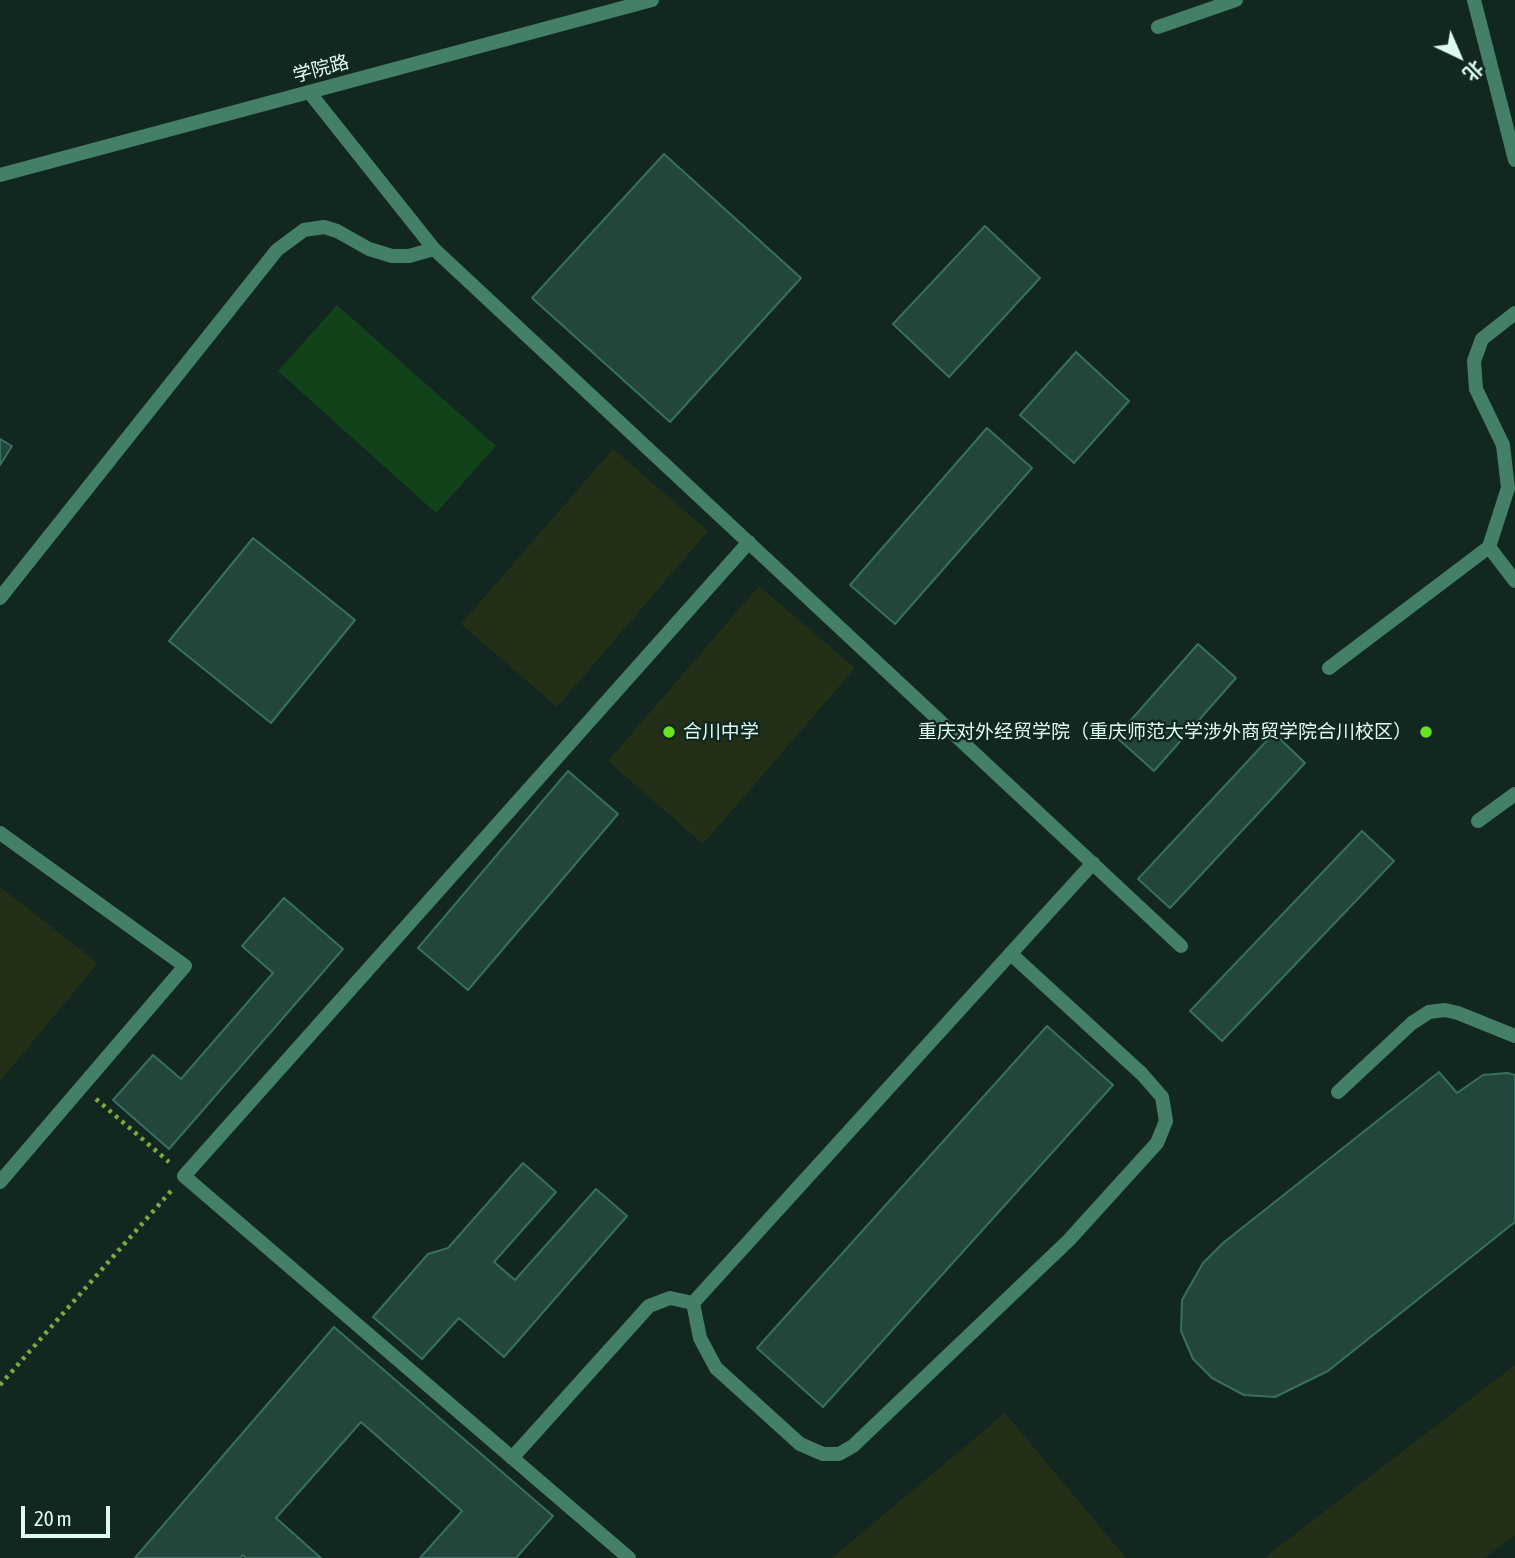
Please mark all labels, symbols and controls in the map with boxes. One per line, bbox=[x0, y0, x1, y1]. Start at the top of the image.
north arrow bbox=[1424, 21, 1494, 91]
street label: 学院路 bbox=[291, 51, 351, 87]
text: 北 bbox=[1459, 57, 1488, 86]
place label: 合川中学 bbox=[683, 721, 759, 743]
place label: 重庆对外经贸学院（重庆师范大学涉外商贸学院合川校区） bbox=[918, 721, 1412, 743]
marker: 合川中学 bbox=[661, 724, 677, 740]
marker: 重庆对外经贸学院（重庆师范大学涉外商贸学院合川校区） bbox=[1418, 724, 1434, 740]
scale bar bbox=[24, 1492, 114, 1536]
text: 20 m bbox=[34, 1506, 72, 1530]

